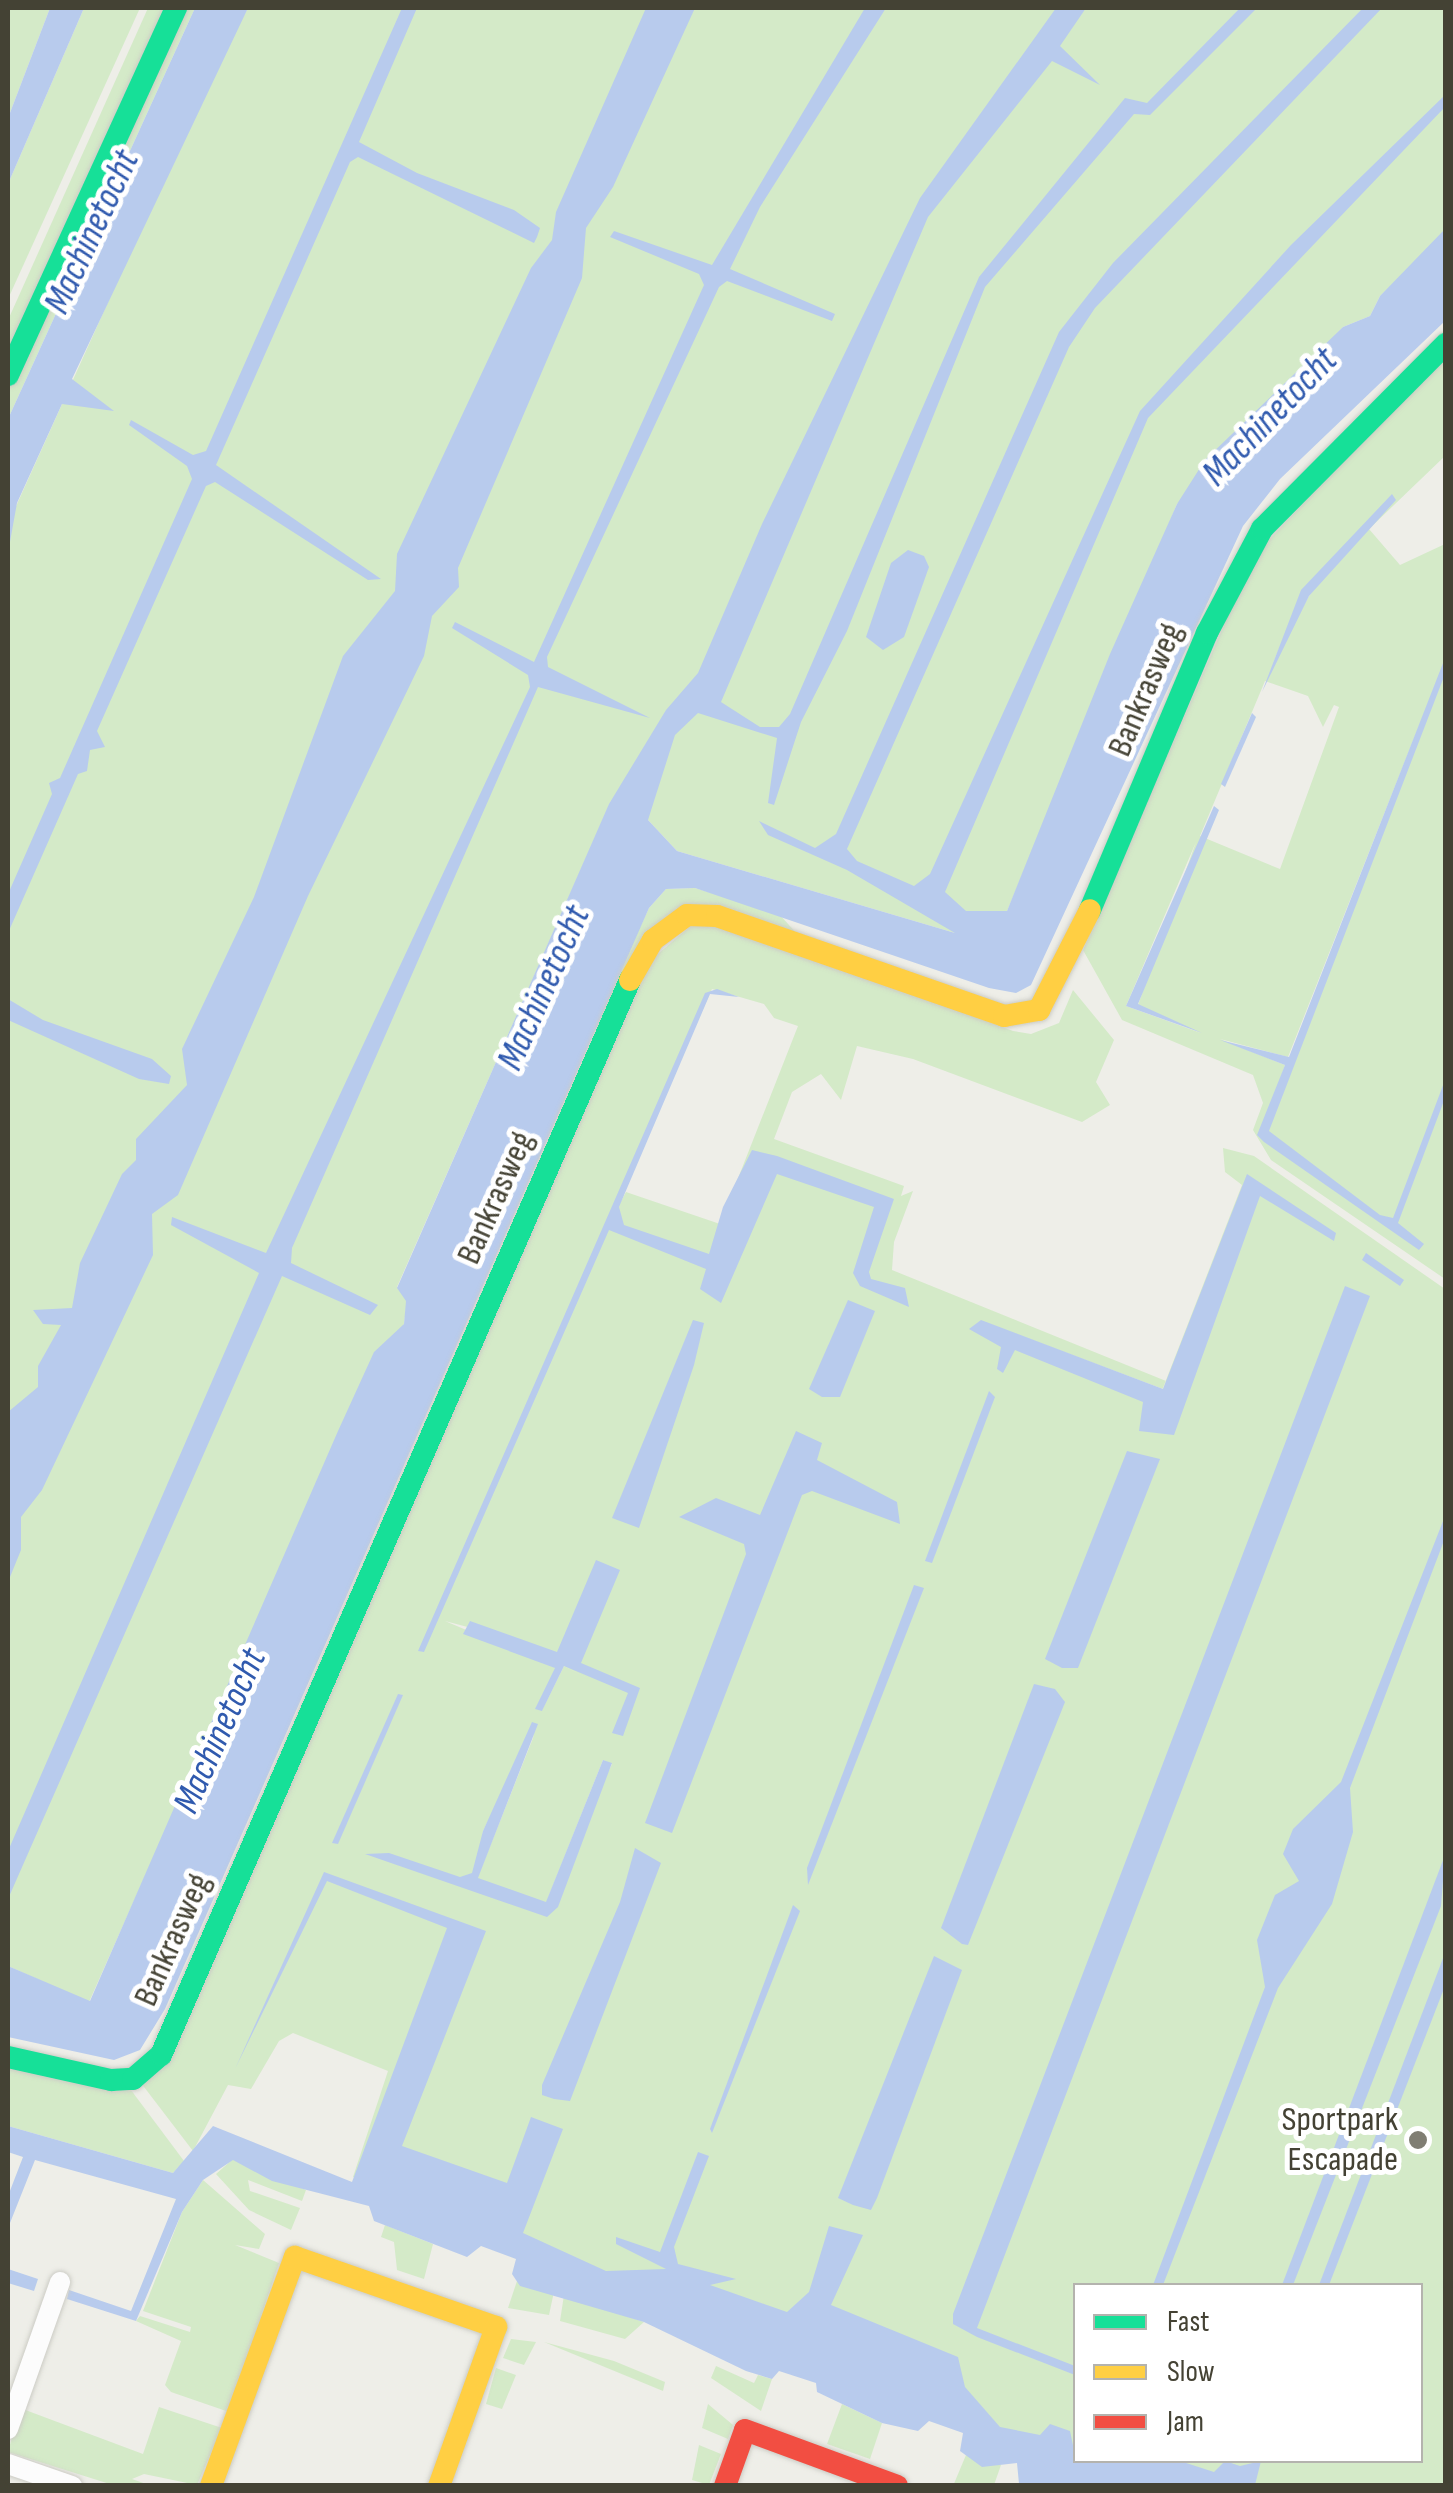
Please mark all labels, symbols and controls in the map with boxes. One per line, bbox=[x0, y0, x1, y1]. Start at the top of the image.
water label: Machinetocht bbox=[34, 143, 150, 321]
water label: Machinetocht bbox=[1193, 338, 1347, 496]
street label: Bankrasweg bbox=[1099, 617, 1193, 763]
water label: Machinetocht bbox=[488, 899, 600, 1077]
street label: Bankrasweg bbox=[448, 1125, 544, 1271]
water label: Machinetocht bbox=[164, 1642, 276, 1820]
street label: Bankrasweg bbox=[125, 1867, 221, 2013]
place label: Sportpark Escapade bbox=[1282, 2099, 1398, 2181]
marker: Sportpark Escapade bbox=[1407, 2129, 1429, 2151]
legend bbox=[1073, 2283, 1423, 2463]
text: Fast bbox=[1167, 2304, 1209, 2340]
text: Slow bbox=[1167, 2354, 1215, 2390]
text: Jam bbox=[1167, 2404, 1204, 2440]

